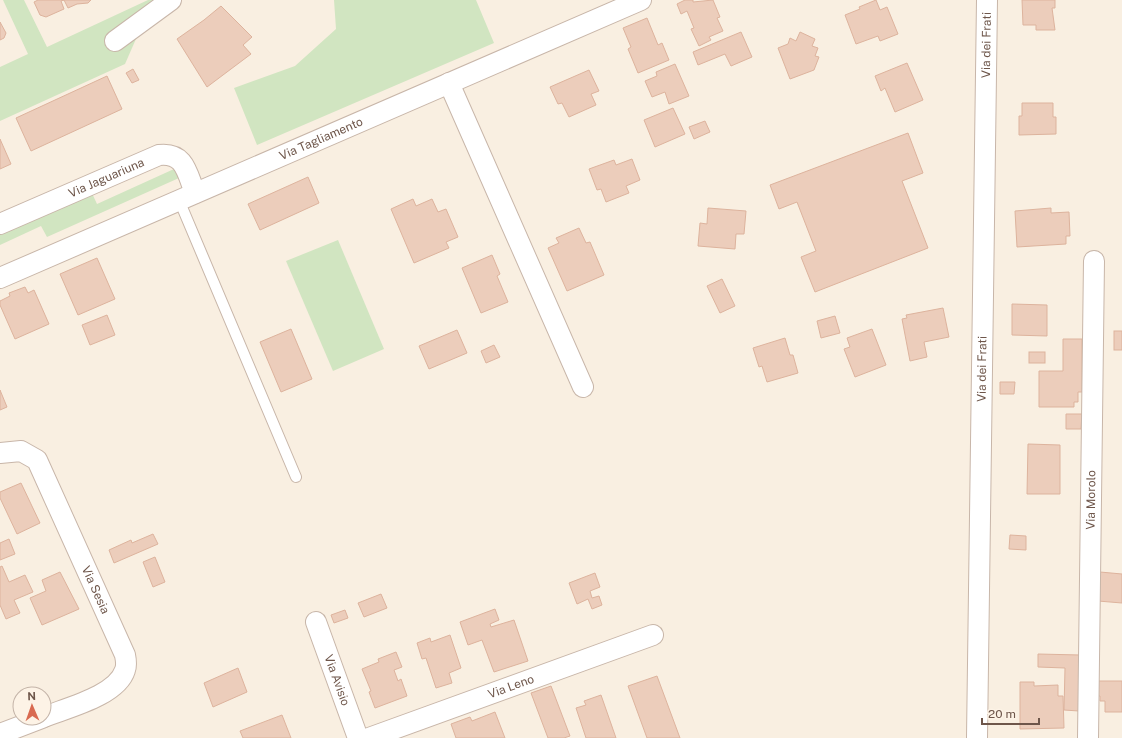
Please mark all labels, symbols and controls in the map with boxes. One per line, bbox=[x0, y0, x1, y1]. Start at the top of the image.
street label: Via dei Frati bbox=[979, 12, 994, 78]
street label: Via Tagliamento bbox=[277, 114, 365, 163]
street label: Via Jaguariuna bbox=[66, 155, 146, 200]
street label: Via dei Frati bbox=[975, 336, 989, 402]
street label: Via Morolo bbox=[1084, 470, 1098, 530]
street label: Via Sesia bbox=[79, 564, 113, 616]
street label: Via Avisio bbox=[321, 653, 353, 708]
street label: Via Leno bbox=[486, 672, 536, 701]
north arrow bbox=[12, 686, 52, 726]
text: N bbox=[27, 690, 36, 702]
scale bar bbox=[982, 700, 1039, 726]
text: 20 m bbox=[988, 707, 1016, 721]

